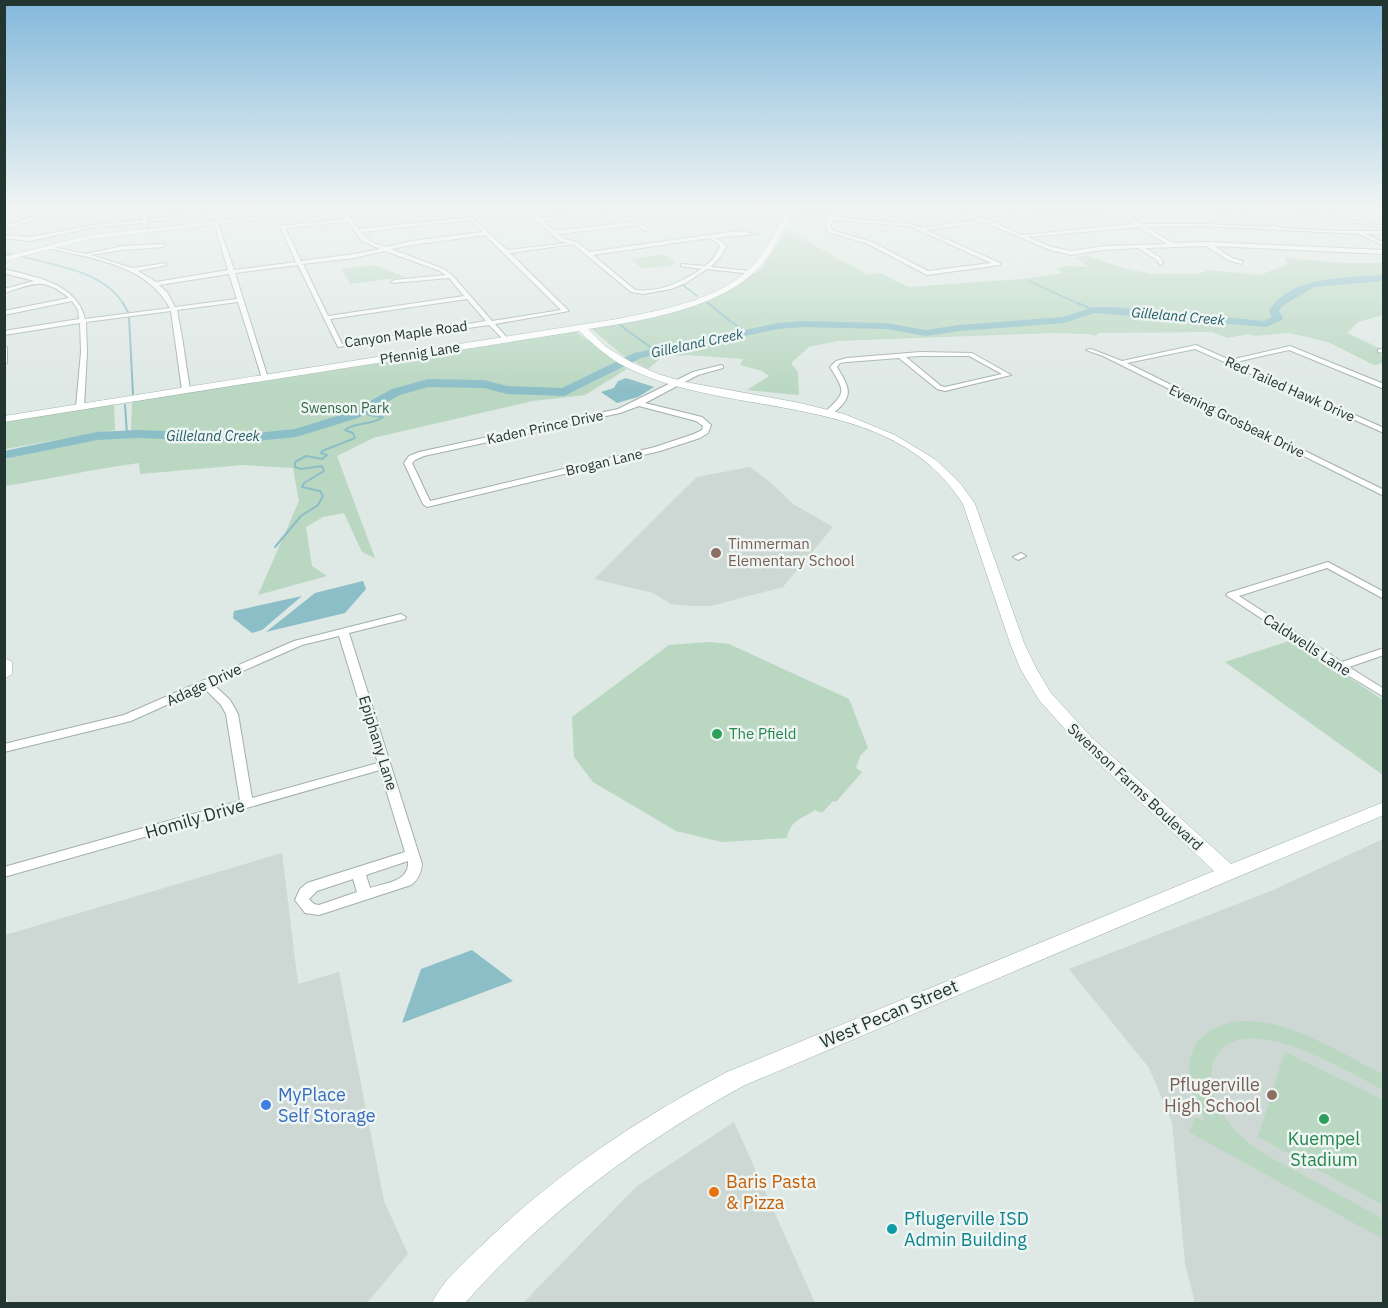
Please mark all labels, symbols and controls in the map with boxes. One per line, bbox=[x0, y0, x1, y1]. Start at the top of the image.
water label: Gilleland Creek bbox=[1131, 303, 1226, 329]
street label: Canyon Maple Road bbox=[343, 316, 469, 352]
water label: Gilleland Creek bbox=[649, 324, 745, 362]
street label: Pfennig Lane bbox=[379, 338, 462, 368]
street label: Red Tailed Hawk Drive bbox=[1222, 352, 1358, 426]
street label: Evening Grosbeak Drive bbox=[1166, 380, 1308, 462]
park label: Swenson Park bbox=[301, 399, 390, 417]
street label: Kaden Prince Drive bbox=[485, 406, 605, 448]
water label: Gilleland Creek bbox=[166, 427, 261, 445]
street label: Brogan Lane bbox=[564, 444, 644, 480]
place label: Timmerman Elementary School bbox=[728, 534, 855, 570]
marker: Timmerman Elementary School bbox=[709, 546, 723, 560]
street label: Caldwells Lane bbox=[1260, 609, 1355, 680]
street label: Adage Drive bbox=[163, 659, 244, 710]
street label: Epiphany Lane bbox=[355, 693, 402, 793]
street label: Swenson Farms Boulevard bbox=[1064, 719, 1207, 854]
place label: The Pfield bbox=[729, 724, 797, 743]
marker: The Pfield bbox=[710, 727, 724, 741]
street label: Homily Drive bbox=[142, 793, 248, 844]
street label: West Pecan Street bbox=[816, 974, 961, 1053]
place label: Pflugerville High School bbox=[1164, 1073, 1260, 1117]
place label: MyPlace Self Storage bbox=[278, 1083, 376, 1127]
marker: Pflugerville High School bbox=[1265, 1088, 1279, 1102]
marker: MyPlace Self Storage bbox=[259, 1098, 273, 1112]
marker: Kuempel Stadium bbox=[1317, 1112, 1331, 1126]
place label: Kuempel Stadium bbox=[1288, 1127, 1360, 1171]
place label: Baris Pasta & Pizza bbox=[726, 1170, 817, 1214]
marker: Baris Pasta & Pizza bbox=[707, 1185, 721, 1199]
place label: Pflugerville ISD Admin Building bbox=[904, 1207, 1029, 1251]
marker: Pflugerville ISD Admin Building bbox=[885, 1222, 899, 1236]

